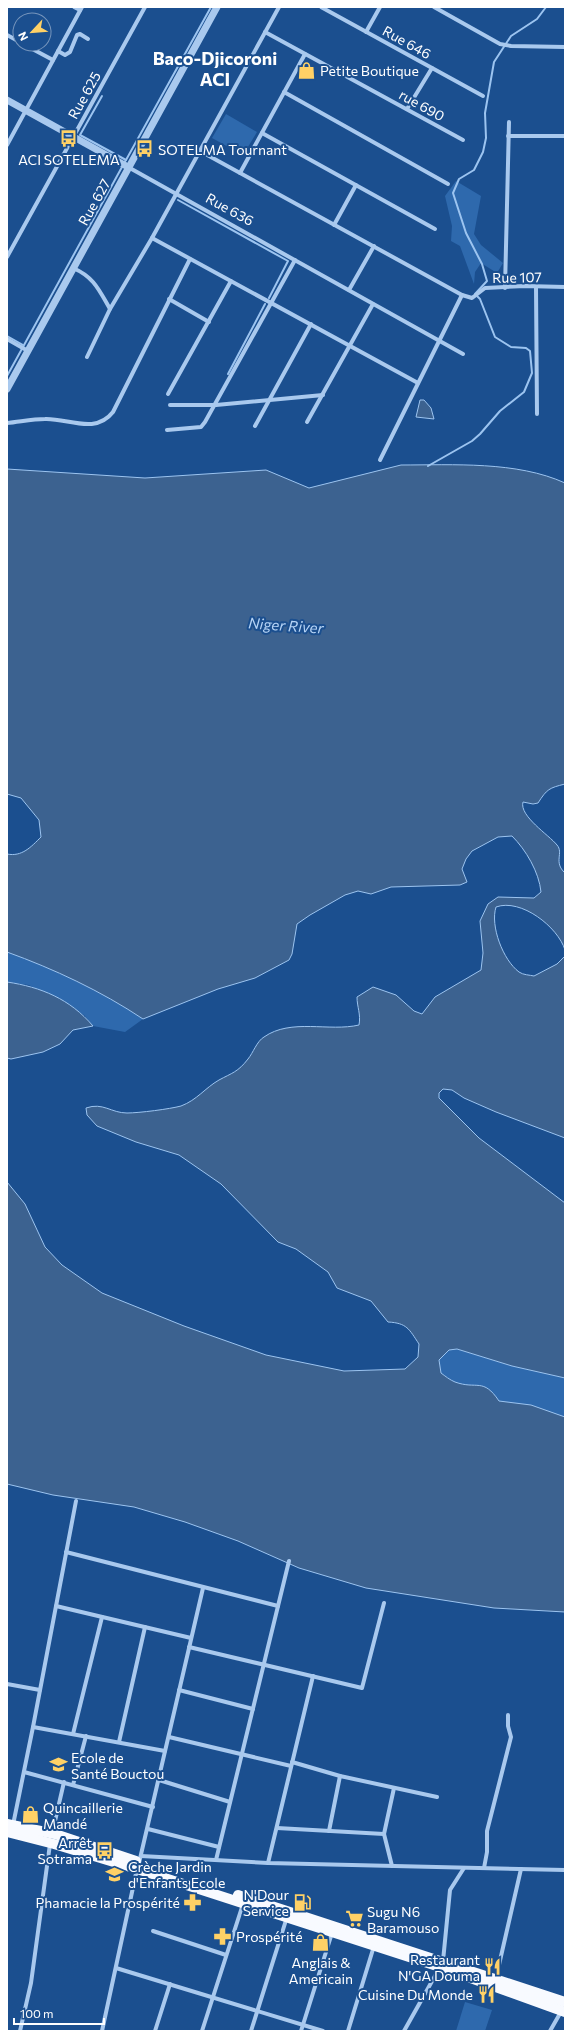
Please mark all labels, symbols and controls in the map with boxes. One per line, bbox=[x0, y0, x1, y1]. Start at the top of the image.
north arrow bbox=[12, 12, 52, 52]
street label: Rue 646 bbox=[380, 22, 434, 62]
text: N bbox=[15, 30, 30, 43]
district label: Baco-Djicoroni ACI bbox=[153, 47, 277, 90]
shop icon: Petite Boutique bbox=[297, 60, 317, 80]
place label: Petite Boutique bbox=[320, 62, 419, 79]
street label: Rue 625 bbox=[64, 68, 104, 122]
street label: rue 690 bbox=[396, 86, 448, 124]
bus stop icon: ACI SOTELEMA bbox=[59, 129, 79, 149]
bus stop icon: SOTELMA Tournant bbox=[135, 139, 155, 159]
place label: SOTELMA Tournant bbox=[158, 141, 287, 158]
place label: ACI SOTELEMA bbox=[18, 151, 120, 168]
street label: Rue 627 bbox=[74, 176, 114, 228]
street label: Rue 636 bbox=[203, 189, 257, 229]
street label: Rue 107 bbox=[492, 268, 542, 286]
water label: Niger River bbox=[248, 613, 325, 637]
place label: Ecole de Santé Bouctou bbox=[71, 1749, 164, 1782]
school or university icon: Ecole de Santé Bouctou bbox=[48, 1755, 68, 1775]
place label: Quincaillerie Mandé bbox=[43, 1799, 123, 1832]
shop icon: Quincaillerie Mandé bbox=[20, 1805, 40, 1825]
place label: Arrêt Sotrama bbox=[37, 1834, 92, 1867]
bus stop icon: Arrêt Sotrama bbox=[95, 1840, 115, 1860]
place label: Crèche Jardin d'Enfants Ecole bbox=[128, 1858, 225, 1891]
school or university icon: Crèche Jardin d'Enfants Ecole bbox=[105, 1864, 125, 1884]
place label: N'Dour Service bbox=[243, 1886, 289, 1919]
pharmacy icon: Phamacie la Prospérité bbox=[183, 1892, 203, 1912]
fuel station icon: N'Dour Service bbox=[292, 1892, 312, 1912]
place label: Phamacie la Prospérité bbox=[36, 1894, 180, 1911]
place label: Sugu N6 Baramouso bbox=[367, 1903, 439, 1936]
supermarket icon: Sugu N6 Baramouso bbox=[344, 1909, 364, 1929]
pharmacy icon: Prospérité bbox=[213, 1926, 233, 1946]
place label: Prospérité bbox=[236, 1928, 303, 1945]
shop icon: Anglais & Americain bbox=[311, 1932, 331, 1952]
place label: Restaurant N'GA Douma bbox=[398, 1951, 480, 1984]
place label: Anglais & Americain bbox=[289, 1954, 353, 1987]
restaurant icon: Restaurant N'GA Douma bbox=[483, 1957, 503, 1977]
restaurant icon: Cuisine Du Monde bbox=[476, 1984, 496, 2004]
place label: Cuisine Du Monde bbox=[358, 1986, 473, 2003]
scale bar bbox=[14, 2000, 104, 2026]
text: 100 m bbox=[20, 2006, 54, 2020]

